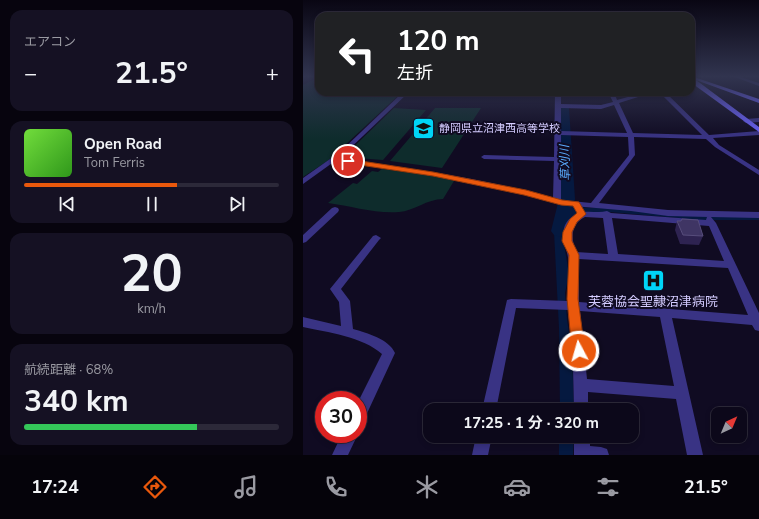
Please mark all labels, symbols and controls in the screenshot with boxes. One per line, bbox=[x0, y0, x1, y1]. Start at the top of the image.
text: 120 m bbox=[397, 22, 480, 60]
icon: left bbox=[331, 28, 383, 80]
text: エアコン bbox=[24, 33, 76, 51]
text: 21.5° bbox=[115, 53, 188, 94]
text: − bbox=[24, 59, 37, 89]
text: + bbox=[266, 59, 279, 89]
text: 左折 bbox=[397, 61, 433, 85]
school or university icon: 静岡県立沼津西高等学校 bbox=[410, 115, 436, 141]
place label: 静岡県立沼津西高等学校 bbox=[439, 121, 560, 136]
text: Open Road bbox=[84, 134, 162, 154]
water label: 草刈川 bbox=[556, 143, 574, 181]
pin bbox=[331, 144, 365, 178]
icon: arrive bbox=[337, 150, 359, 172]
text: Tom Ferris bbox=[84, 154, 145, 172]
icon: previous bbox=[56, 193, 78, 215]
icon: pause bbox=[141, 193, 163, 215]
icon: next bbox=[226, 193, 248, 215]
text: 20 bbox=[120, 238, 183, 309]
hospital icon: 芙蓉協会聖隷沼津病院 bbox=[640, 267, 666, 293]
place label: 芙蓉協会聖隷沼津病院 bbox=[588, 293, 718, 311]
text: km/h bbox=[137, 300, 166, 318]
position arrow bbox=[558, 330, 600, 372]
text: 航続距離 · 68% bbox=[24, 361, 113, 379]
text: 340 km bbox=[24, 381, 129, 422]
speed limit sign: 30 bbox=[315, 391, 367, 443]
north arrow bbox=[711, 407, 747, 443]
map controls bbox=[711, 407, 747, 443]
text: 17:25 · 1 分 · 320 m bbox=[463, 413, 599, 433]
icon: directions bbox=[141, 473, 169, 501]
icon: music bbox=[232, 473, 260, 501]
icon: phone bbox=[322, 473, 350, 501]
icon: climate bbox=[413, 473, 441, 501]
icon: car bbox=[503, 473, 531, 501]
icon: filters bbox=[594, 473, 622, 501]
text: 17:24 bbox=[31, 475, 79, 499]
text: 21.5° bbox=[684, 475, 728, 499]

